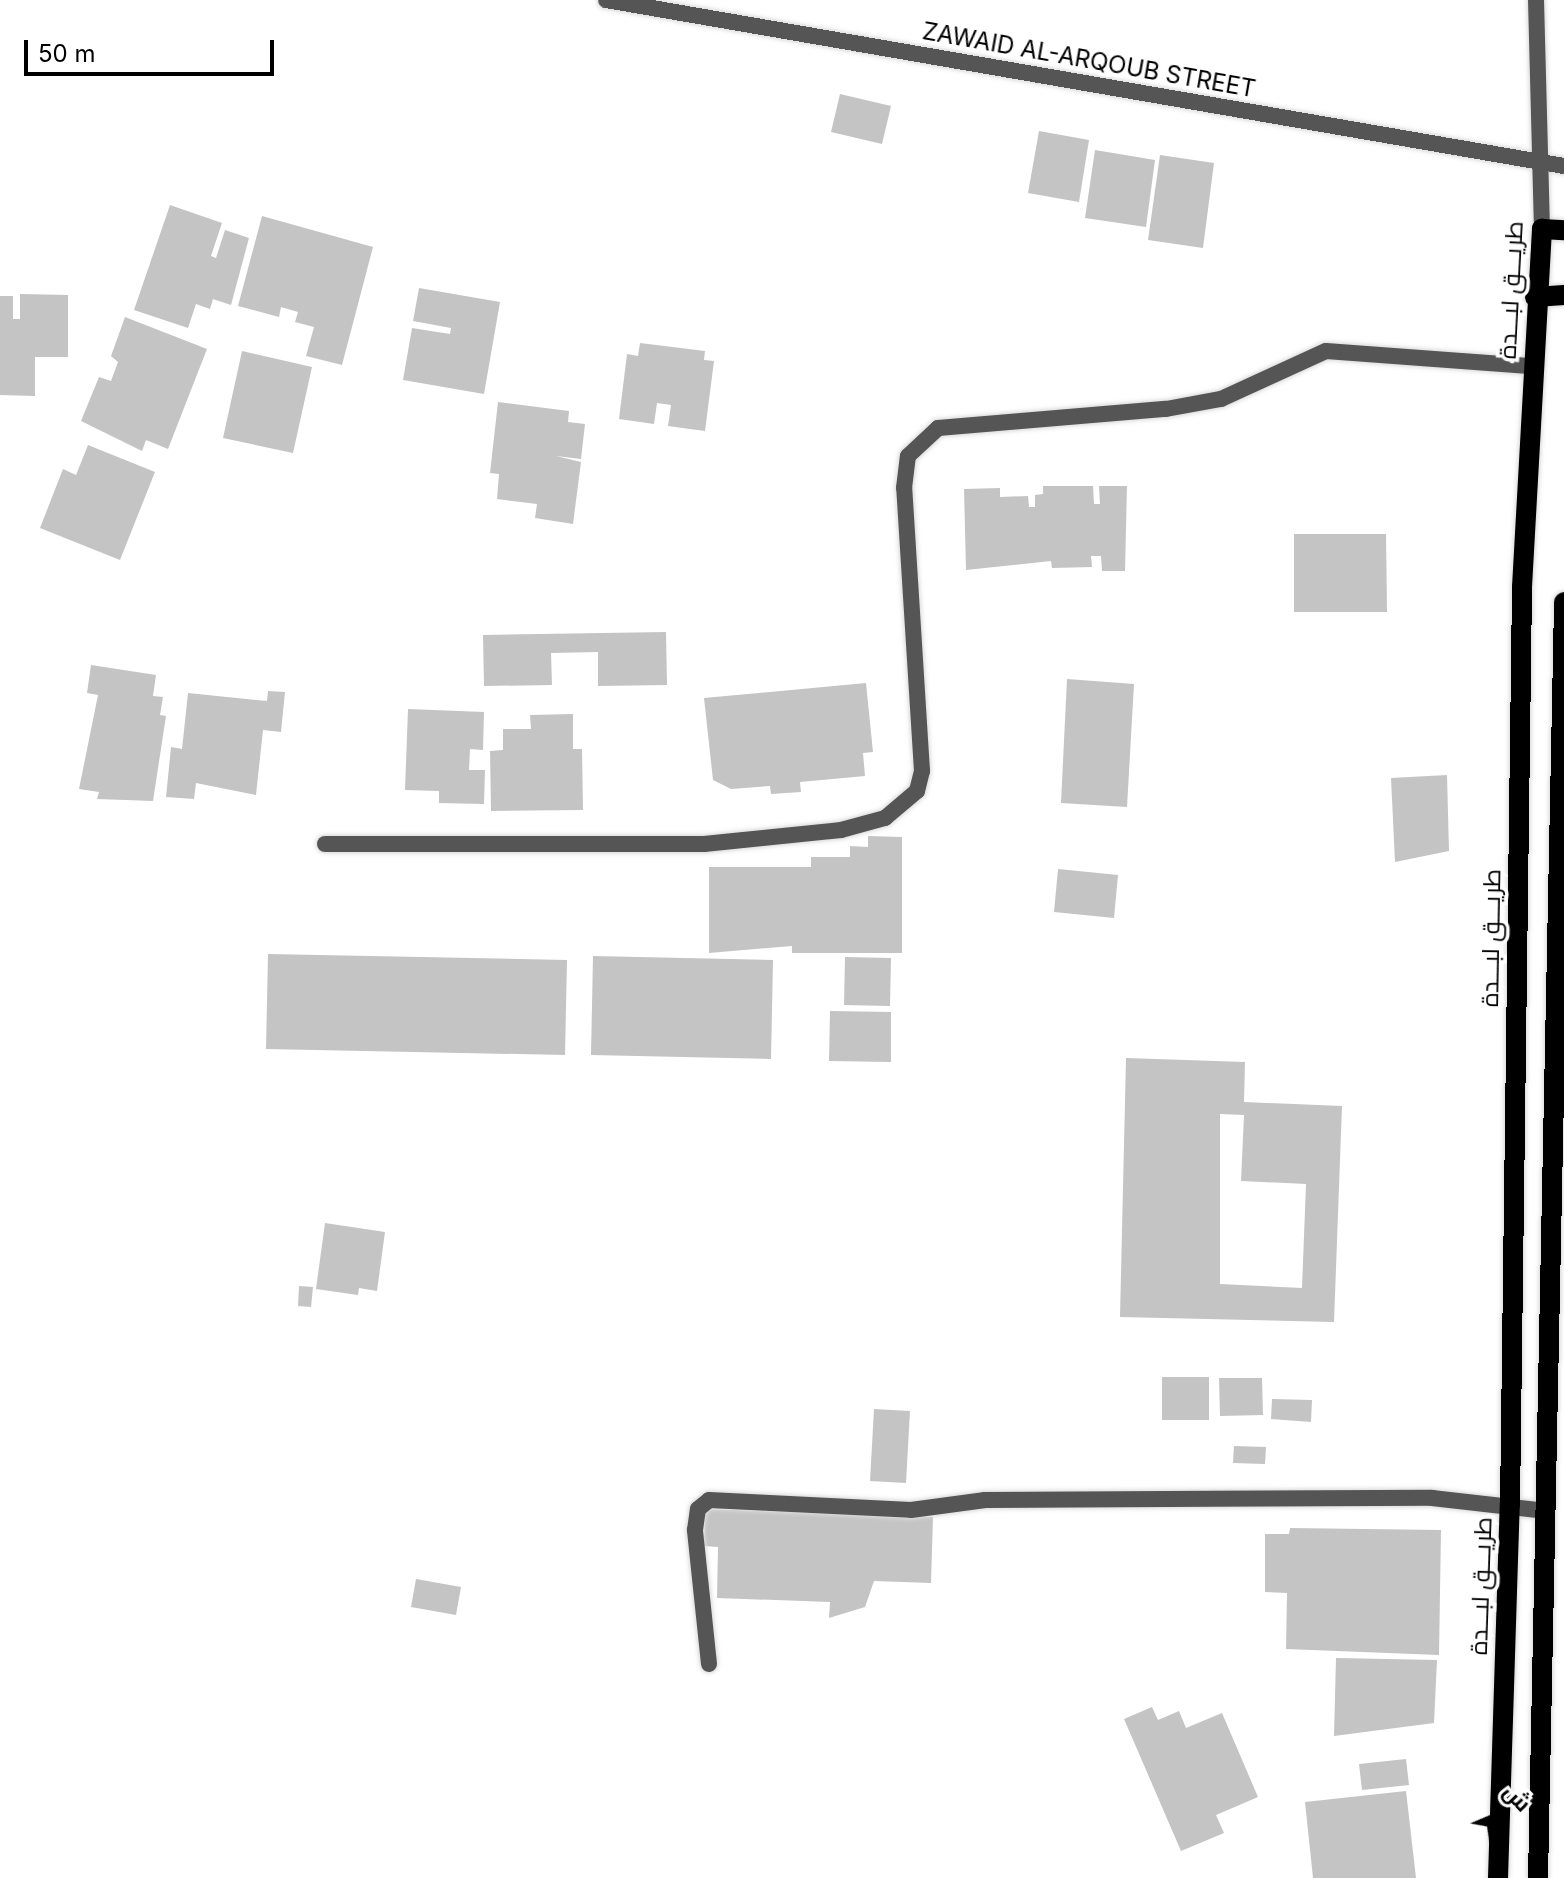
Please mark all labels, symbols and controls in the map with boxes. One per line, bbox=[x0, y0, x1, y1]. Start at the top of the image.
street label: ZAWAID AL-ARQOUB STREET bbox=[920, 17, 1258, 103]
scale bar bbox=[28, 24, 278, 74]
text: 50 m bbox=[38, 39, 96, 68]
street label: طريـــق لبـــدة bbox=[1493, 220, 1529, 360]
street label: طريـــق لبـــدة bbox=[1475, 869, 1507, 1007]
street label: طريـــق لبـــدة bbox=[1464, 1516, 1498, 1656]
north arrow bbox=[1460, 1774, 1540, 1854]
text: ش bbox=[1498, 1778, 1536, 1817]

